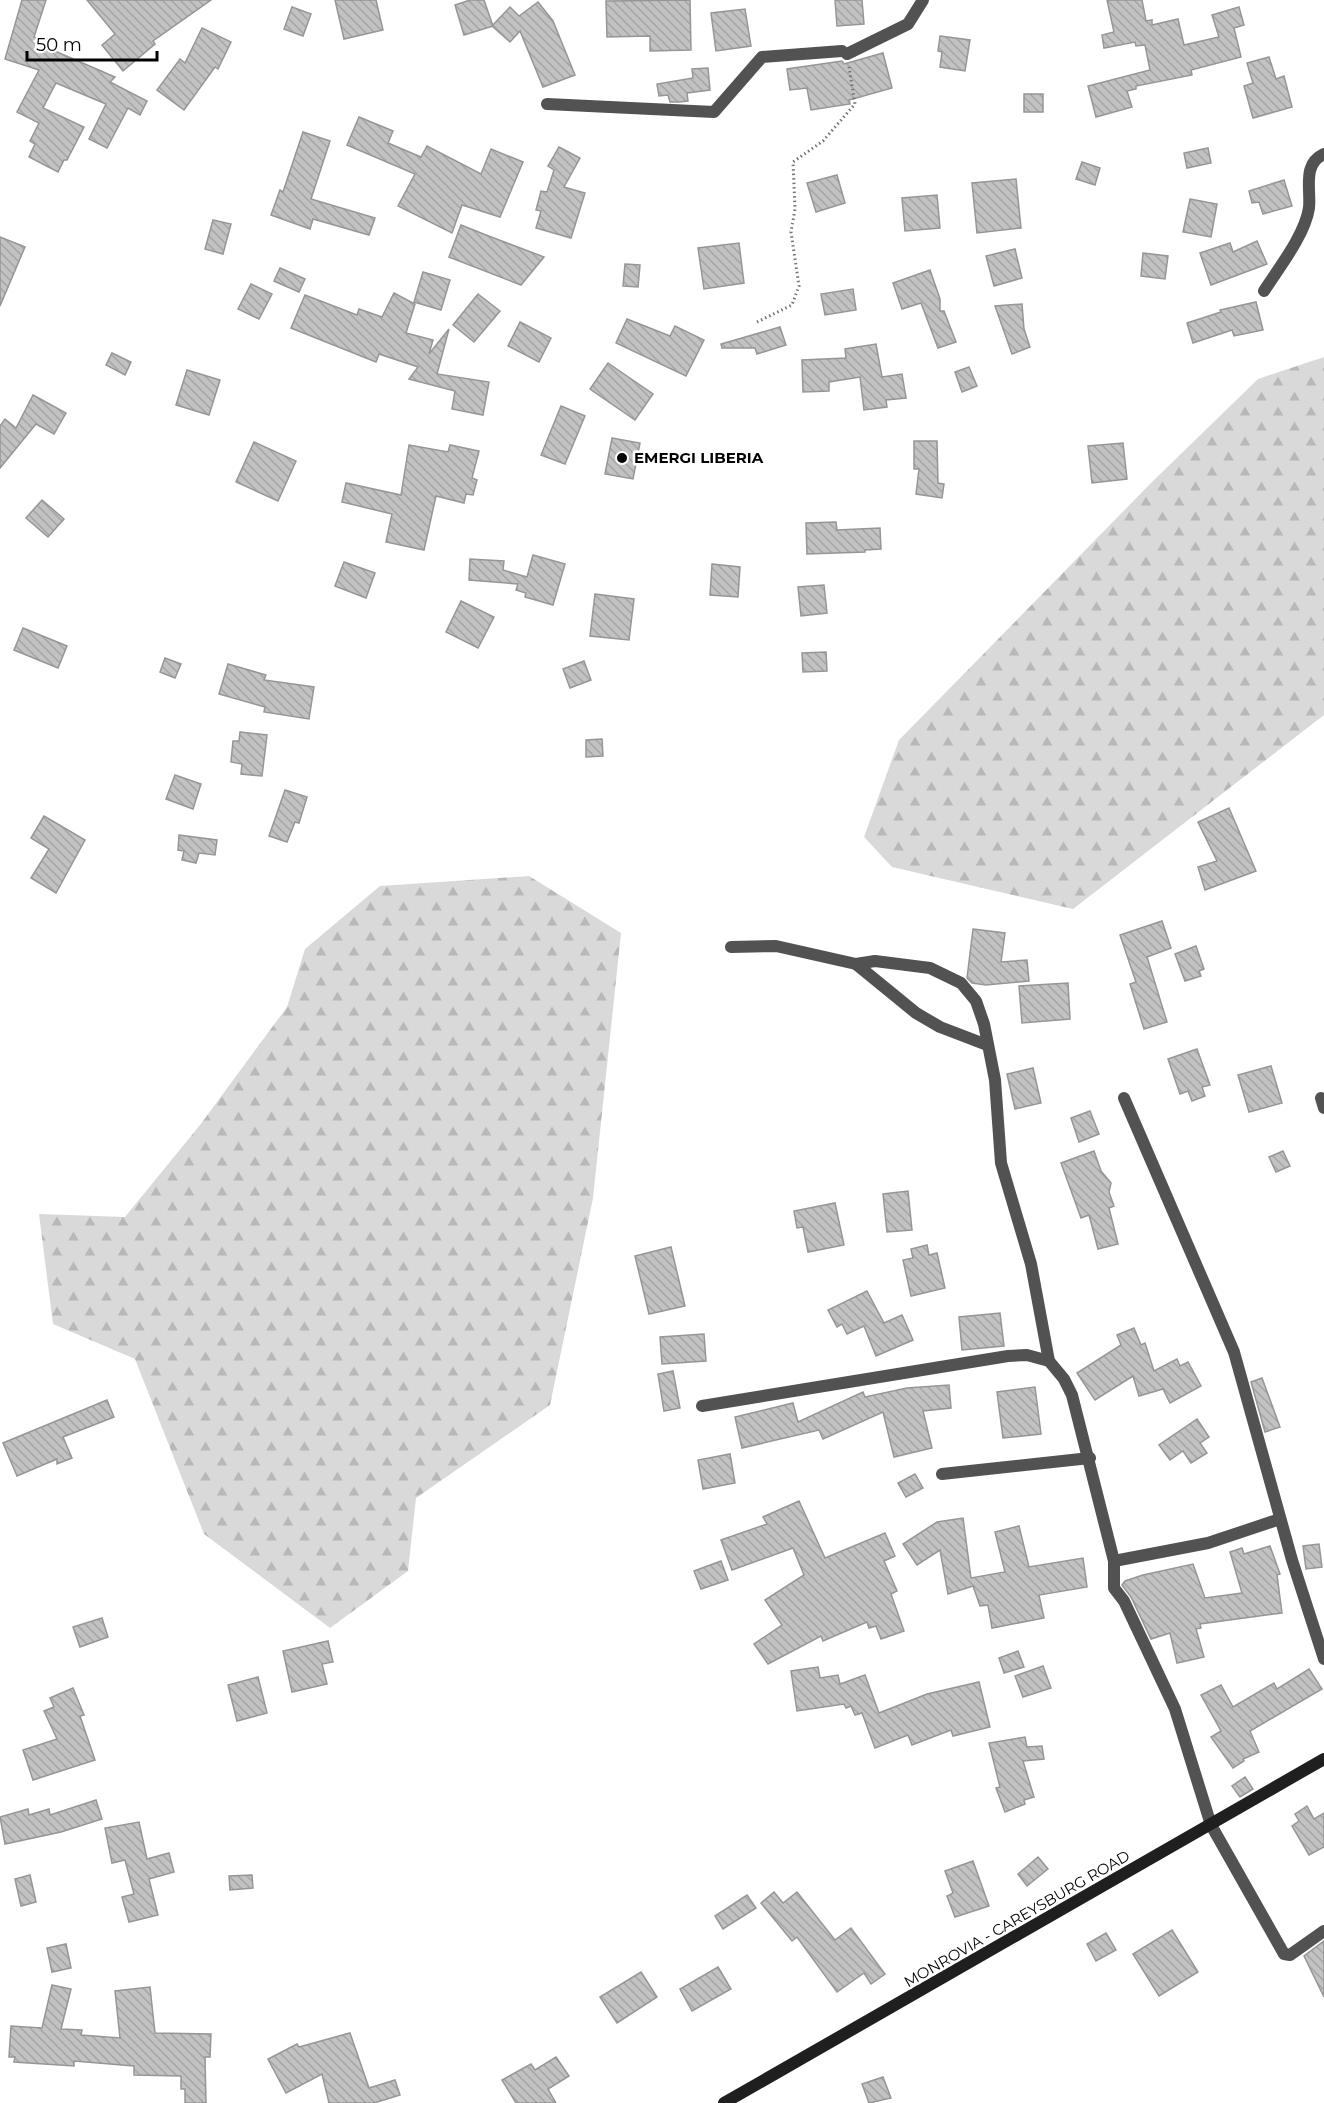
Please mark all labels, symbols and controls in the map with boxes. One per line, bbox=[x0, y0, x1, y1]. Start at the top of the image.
scale bar bbox=[27, 24, 158, 62]
text: 50 m bbox=[36, 34, 82, 56]
place label: EMERGI LIBERIA bbox=[634, 448, 764, 467]
marker: EMERGI LIBERIA bbox=[615, 451, 629, 465]
street label: MONROVIA - CAREYSBURG ROAD bbox=[900, 1846, 1133, 1991]

